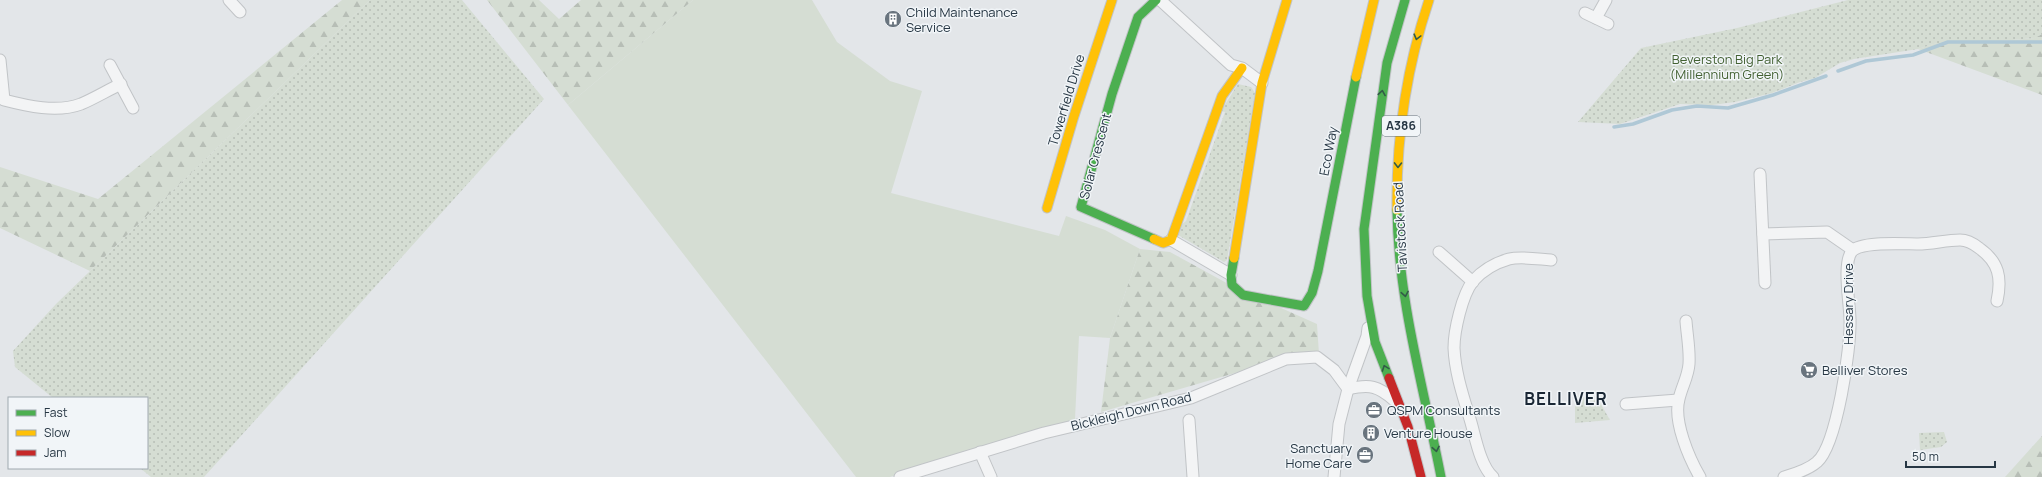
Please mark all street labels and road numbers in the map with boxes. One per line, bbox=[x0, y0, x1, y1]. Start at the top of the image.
street label: Towerfield Drive bbox=[1043, 51, 1089, 148]
street label: Solar Crescent bbox=[1075, 111, 1115, 201]
road number: A386 bbox=[1382, 116, 1420, 136]
street label: Eco Way bbox=[1314, 125, 1342, 177]
street label: Tavistock Road bbox=[1389, 182, 1411, 272]
street label: Hessary Drive bbox=[1839, 263, 1857, 345]
street label: Bickleigh Down Road bbox=[1069, 387, 1193, 435]

